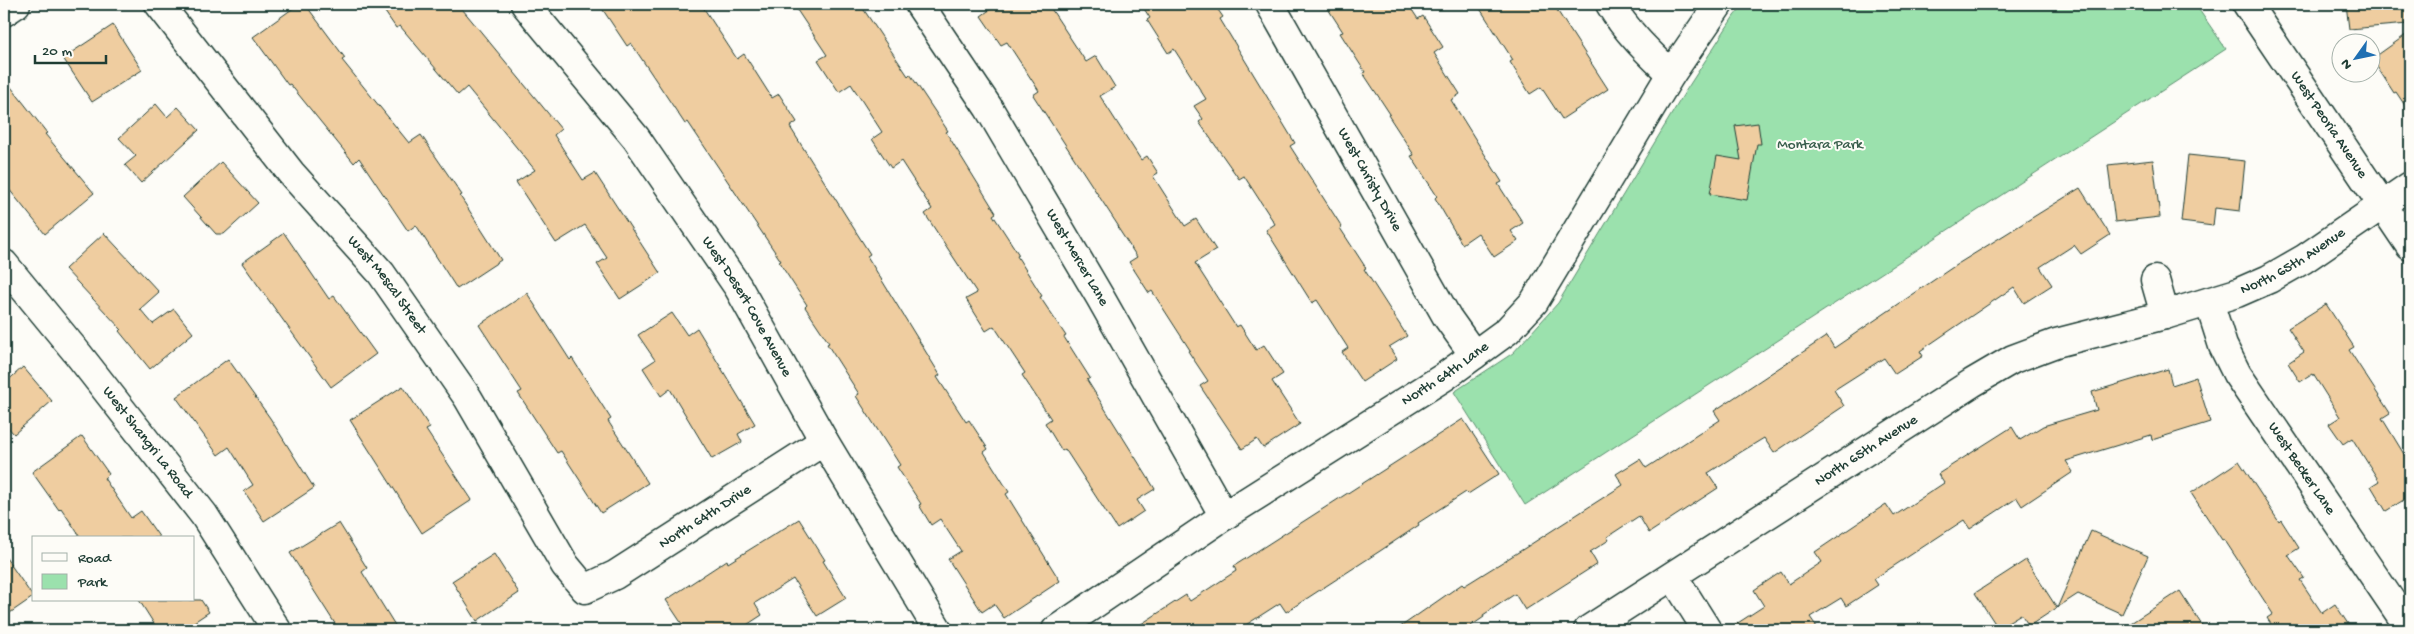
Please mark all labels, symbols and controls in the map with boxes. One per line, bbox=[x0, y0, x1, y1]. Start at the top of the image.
scale bar bbox=[35, 32, 106, 64]
north arrow bbox=[2332, 32, 2382, 82]
text: 20 m bbox=[42, 43, 72, 61]
text: N bbox=[2338, 55, 2357, 72]
street label: West Peoria Avenue bbox=[2286, 68, 2371, 182]
street label: West Christy Drive bbox=[1333, 125, 1406, 235]
park label: Montara Park bbox=[1777, 136, 1864, 154]
street label: West Mercer Lane bbox=[1041, 206, 1113, 310]
street label: North 65th Avenue bbox=[2238, 224, 2349, 299]
street label: West Mescal Street bbox=[343, 232, 431, 340]
street label: West Desert Cove Avenue bbox=[697, 233, 796, 380]
street label: North 64th Lane bbox=[1398, 338, 1493, 410]
street label: West Shangri La Road bbox=[98, 383, 197, 503]
street label: North 65th Avenue bbox=[1811, 411, 1922, 491]
street label: West Becker Lane bbox=[2263, 419, 2339, 519]
street label: North 64th Drive bbox=[656, 481, 755, 553]
legend bbox=[32, 536, 195, 602]
text: Road bbox=[78, 550, 112, 568]
text: Park bbox=[77, 574, 108, 592]

